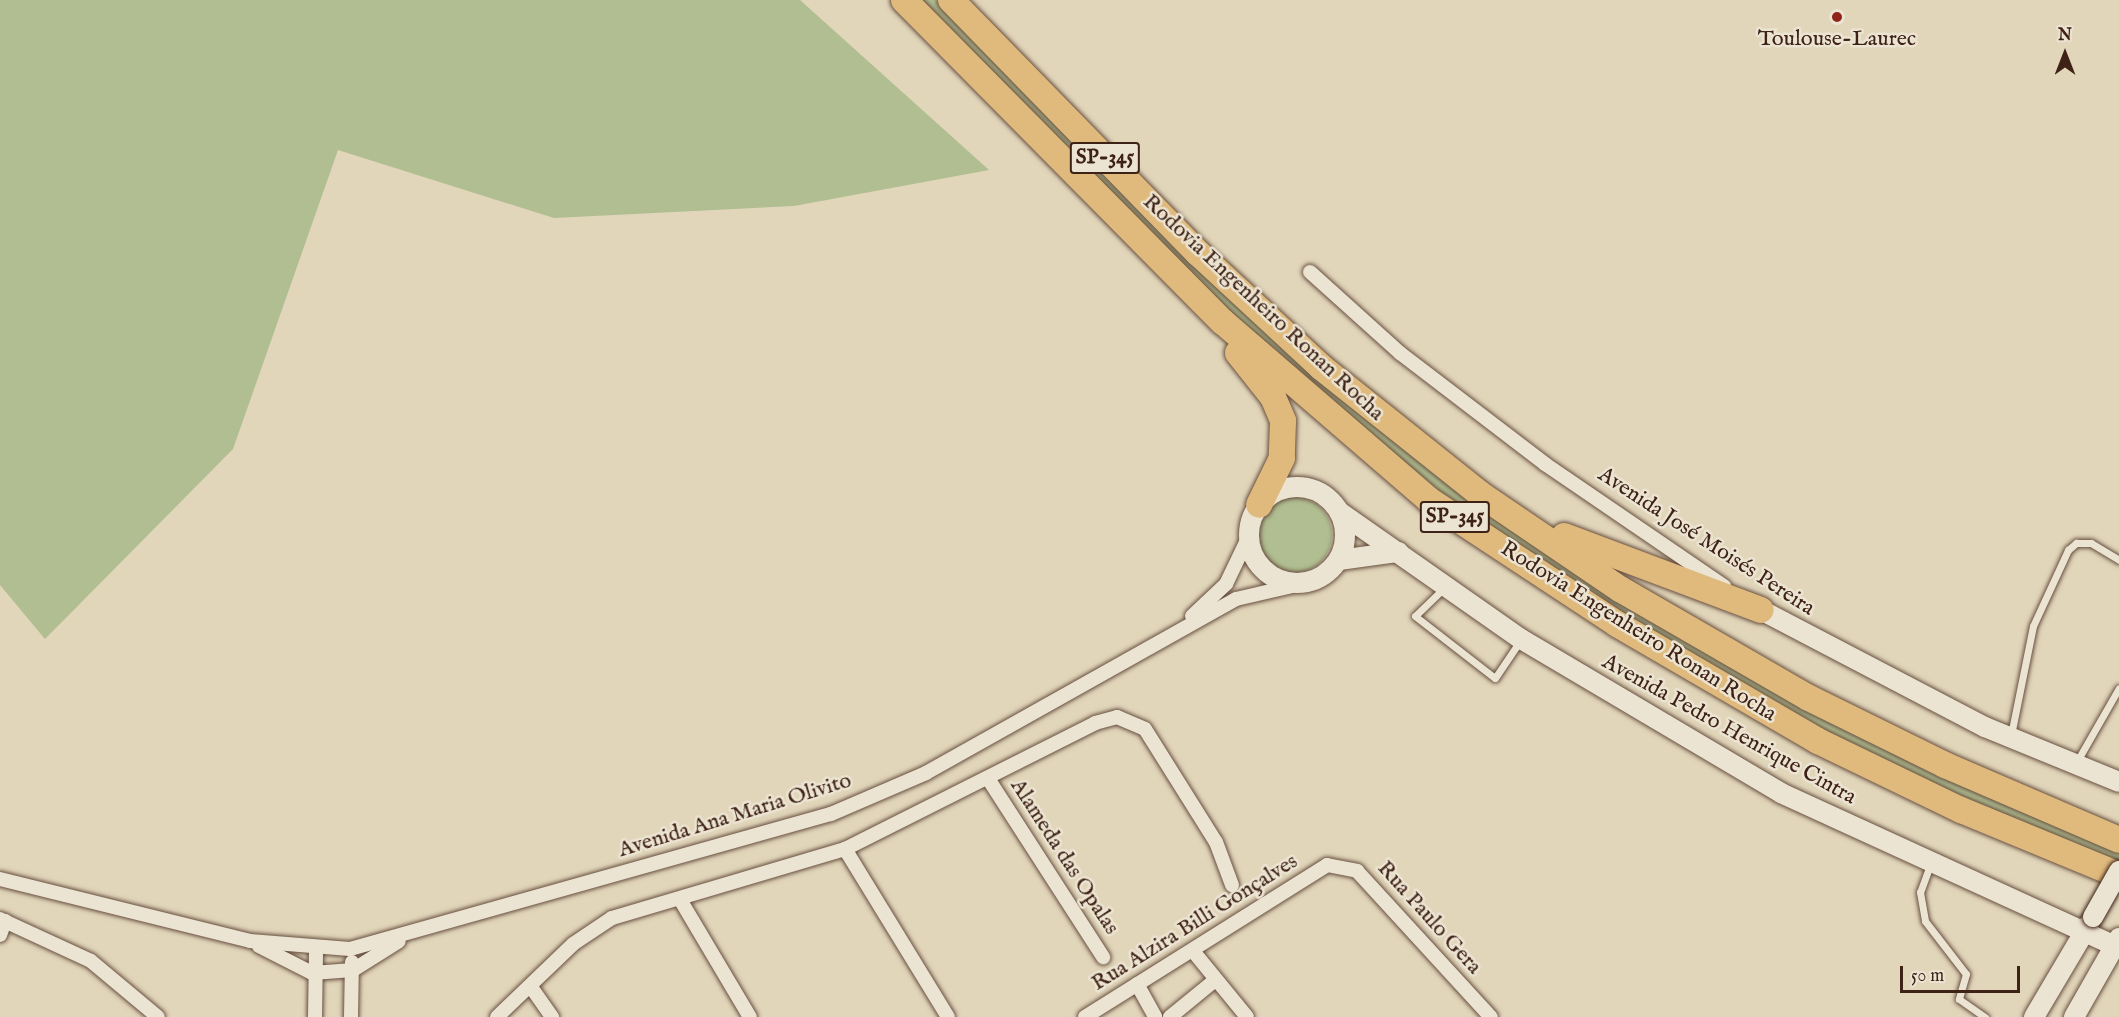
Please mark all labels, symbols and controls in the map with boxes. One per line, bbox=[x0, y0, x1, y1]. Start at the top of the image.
marker: Toulouse-Laurec bbox=[1830, 10, 1844, 24]
north arrow bbox=[2035, 24, 2095, 84]
text: N bbox=[2058, 26, 2072, 46]
place label: Toulouse-Laurec bbox=[1758, 27, 1916, 53]
road number: SP-345 bbox=[1069, 140, 1141, 176]
street label: Rodovia Engenheiro Ronan Rocha bbox=[1137, 189, 1389, 427]
street label: Avenida José Moisés Pereira bbox=[1593, 462, 1819, 622]
road number: SP-345 bbox=[1419, 499, 1491, 535]
street label: Rodovia Engenheiro Ronan Rocha bbox=[1495, 536, 1781, 728]
street label: Avenida Pedro Henrique Cintra bbox=[1597, 649, 1861, 811]
street label: Avenida Ana Maria Olivito bbox=[615, 768, 855, 864]
street label: Alameda das Opalas bbox=[1004, 774, 1124, 940]
street label: Rua Alzira Billi Gonçalves bbox=[1087, 849, 1303, 997]
street label: Rua Paulo Gera bbox=[1371, 856, 1487, 980]
scale bar bbox=[1903, 954, 2023, 992]
text: 50 m bbox=[1911, 965, 1944, 988]

